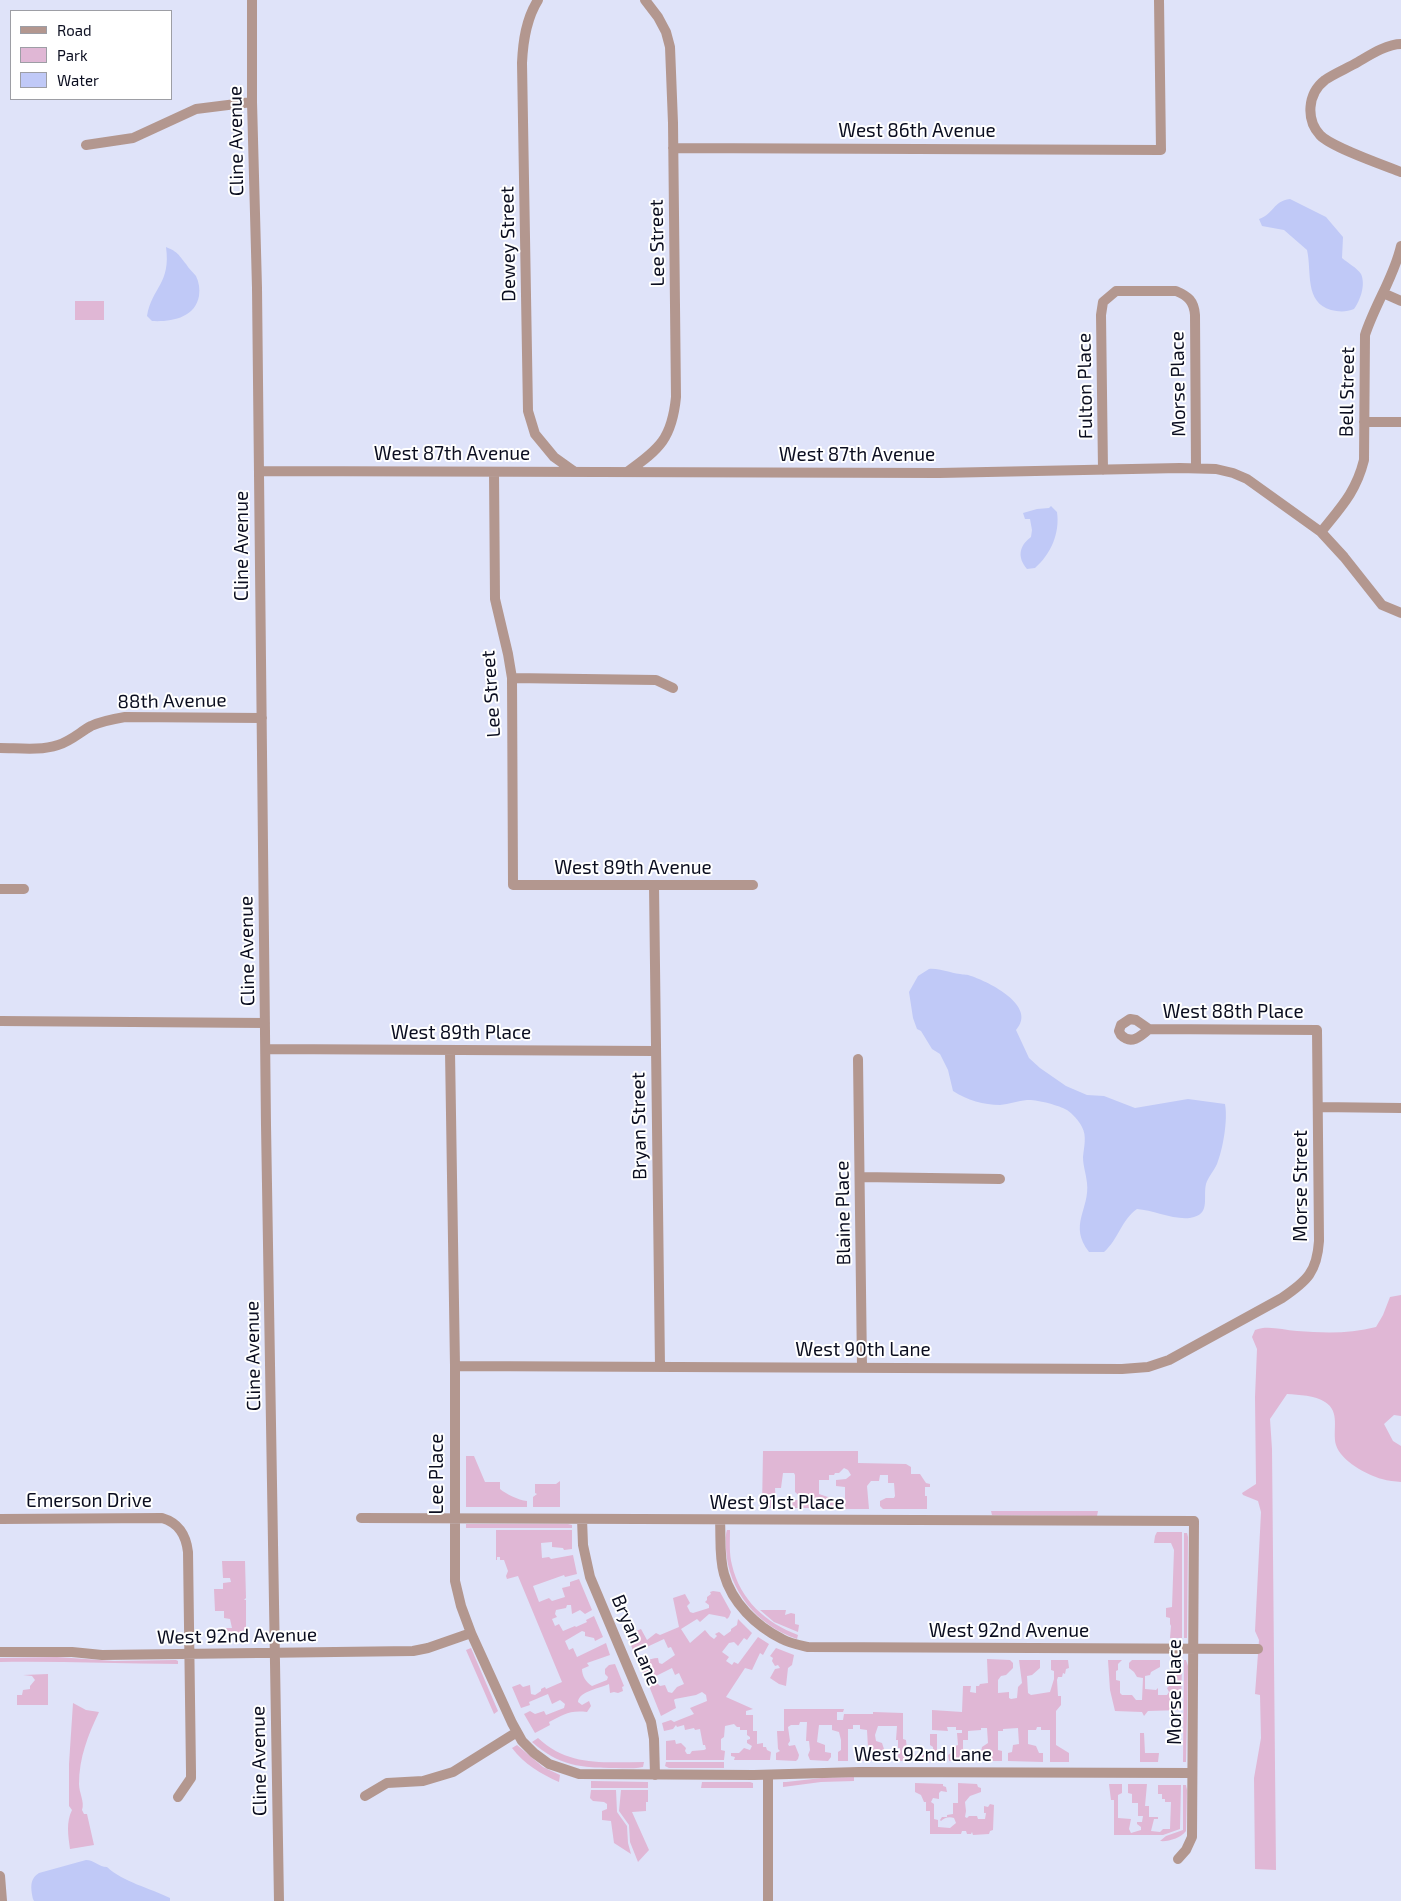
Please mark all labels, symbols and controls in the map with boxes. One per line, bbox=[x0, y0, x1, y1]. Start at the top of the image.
legend bbox=[10, 10, 172, 100]
text: Road bbox=[57, 21, 92, 39]
text: Park bbox=[57, 46, 88, 64]
text: Water bbox=[57, 71, 99, 89]
street label: Cline Avenue bbox=[224, 86, 248, 196]
street label: West 86th Avenue bbox=[838, 120, 996, 142]
street label: Dewey Street bbox=[496, 186, 520, 302]
street label: Lee Street bbox=[645, 199, 669, 287]
street label: Morse Place bbox=[1166, 331, 1190, 437]
street label: Fulton Place bbox=[1073, 333, 1097, 439]
street label: Bell Street bbox=[1335, 347, 1359, 437]
street label: West 87th Avenue bbox=[374, 443, 530, 465]
street label: West 87th Avenue bbox=[779, 444, 935, 466]
street label: Cline Avenue bbox=[231, 491, 253, 601]
street label: Lee Street bbox=[477, 650, 505, 738]
street label: 88th Avenue bbox=[117, 689, 227, 713]
street label: West 89th Avenue bbox=[554, 857, 712, 879]
street label: Cline Avenue bbox=[235, 896, 259, 1006]
street label: West 88th Place bbox=[1162, 1001, 1304, 1023]
street label: West 89th Place bbox=[391, 1022, 531, 1044]
street label: Bryan Street bbox=[627, 1072, 651, 1180]
street label: Morse Street bbox=[1290, 1130, 1312, 1242]
street label: Blaine Place bbox=[831, 1160, 855, 1266]
street label: Cline Avenue bbox=[241, 1301, 265, 1411]
street label: West 90th Lane bbox=[795, 1339, 931, 1361]
street label: Lee Place bbox=[426, 1434, 448, 1514]
street label: Emerson Drive bbox=[26, 1490, 152, 1512]
street label: West 91st Place bbox=[709, 1492, 845, 1514]
street label: Bryan Lane bbox=[607, 1591, 665, 1689]
street label: West 92nd Avenue bbox=[929, 1620, 1089, 1642]
street label: West 92nd Avenue bbox=[157, 1623, 317, 1649]
street label: Morse Place bbox=[1164, 1639, 1186, 1745]
street label: Cline Avenue bbox=[247, 1706, 271, 1816]
street label: West 92nd Lane bbox=[854, 1744, 992, 1766]

